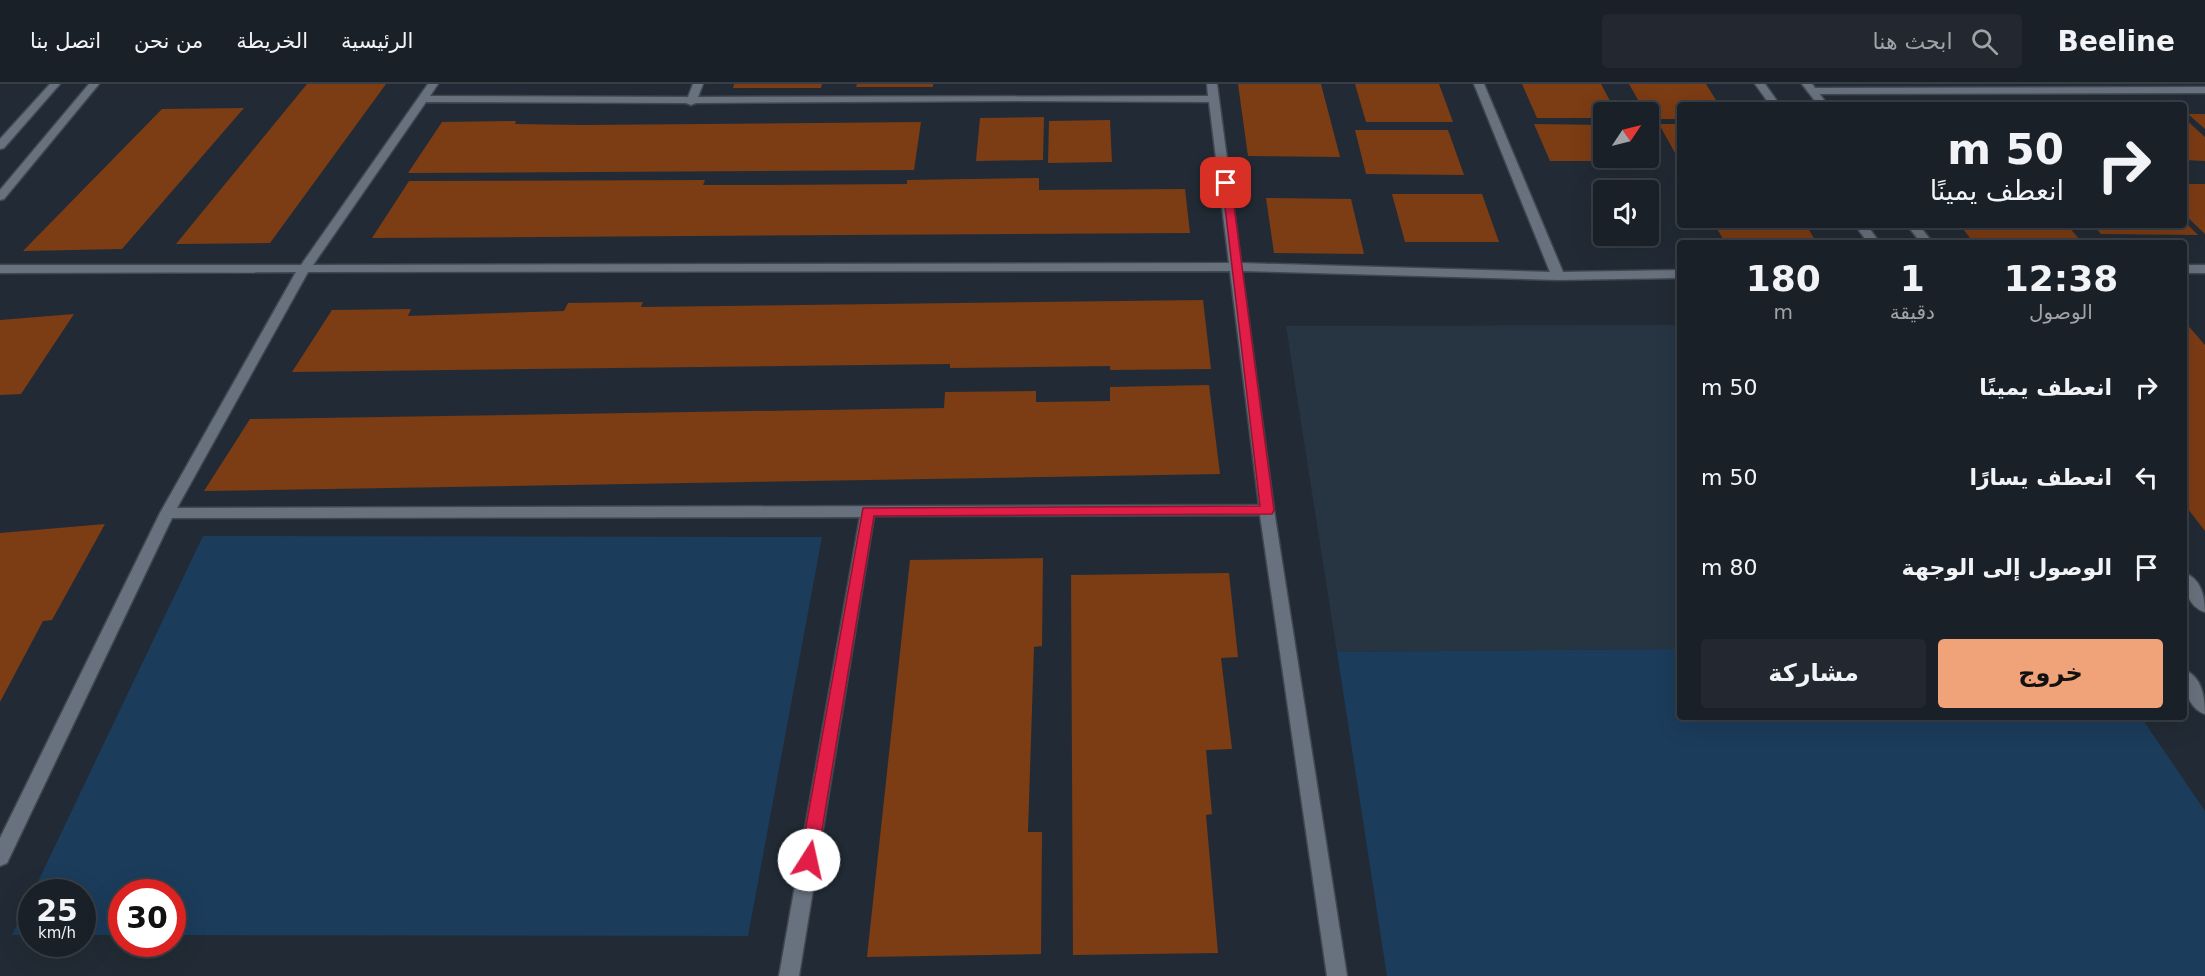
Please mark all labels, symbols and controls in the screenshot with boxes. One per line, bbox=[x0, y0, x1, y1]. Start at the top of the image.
search box bbox=[1602, 14, 2022, 68]
icon: search bbox=[1968, 25, 2001, 58]
text: Beeline bbox=[2058, 25, 2175, 58]
text: اتصل بنا bbox=[30, 29, 101, 53]
text: من نحن bbox=[134, 29, 203, 53]
text: الخريطة bbox=[236, 29, 308, 53]
text: الرئيسية bbox=[341, 29, 413, 53]
text: ابحث هنا bbox=[1873, 29, 1953, 54]
north arrow bbox=[1593, 102, 1659, 168]
map controls bbox=[1593, 102, 1659, 246]
text: 50 m bbox=[1947, 125, 2064, 174]
icon: right bbox=[2085, 126, 2163, 204]
pin bbox=[1200, 157, 1251, 208]
icon: arrive bbox=[1209, 166, 1242, 199]
text: انعطف يمينًا bbox=[1930, 175, 2064, 206]
button: sound bbox=[1593, 180, 1659, 246]
text: 180 bbox=[1746, 258, 1821, 299]
text: 1 bbox=[1900, 258, 1925, 299]
text: 12:38 bbox=[2004, 258, 2118, 299]
text: m bbox=[1774, 300, 1793, 324]
text: دقيقة bbox=[1890, 300, 1935, 324]
text: الوصول bbox=[2029, 300, 2093, 324]
icon: right bbox=[2130, 371, 2163, 404]
text: 50 m bbox=[1701, 375, 1757, 400]
text: انعطف يمينًا bbox=[1979, 375, 2112, 400]
icon: left bbox=[2130, 461, 2163, 494]
text: 50 m bbox=[1701, 465, 1757, 490]
text: انعطف يسارًا bbox=[1969, 465, 2112, 490]
icon: arrive bbox=[2130, 551, 2163, 584]
text: 80 m bbox=[1701, 555, 1757, 580]
text: الوصول إلى الوجهة bbox=[1902, 555, 2112, 580]
button: مشاركة bbox=[1701, 639, 1926, 708]
button: خروج bbox=[1938, 639, 2163, 708]
position arrow bbox=[777, 828, 841, 892]
speed limit sign: 30 bbox=[108, 879, 186, 957]
text: 25 bbox=[36, 893, 78, 928]
text: km/h bbox=[38, 924, 76, 942]

